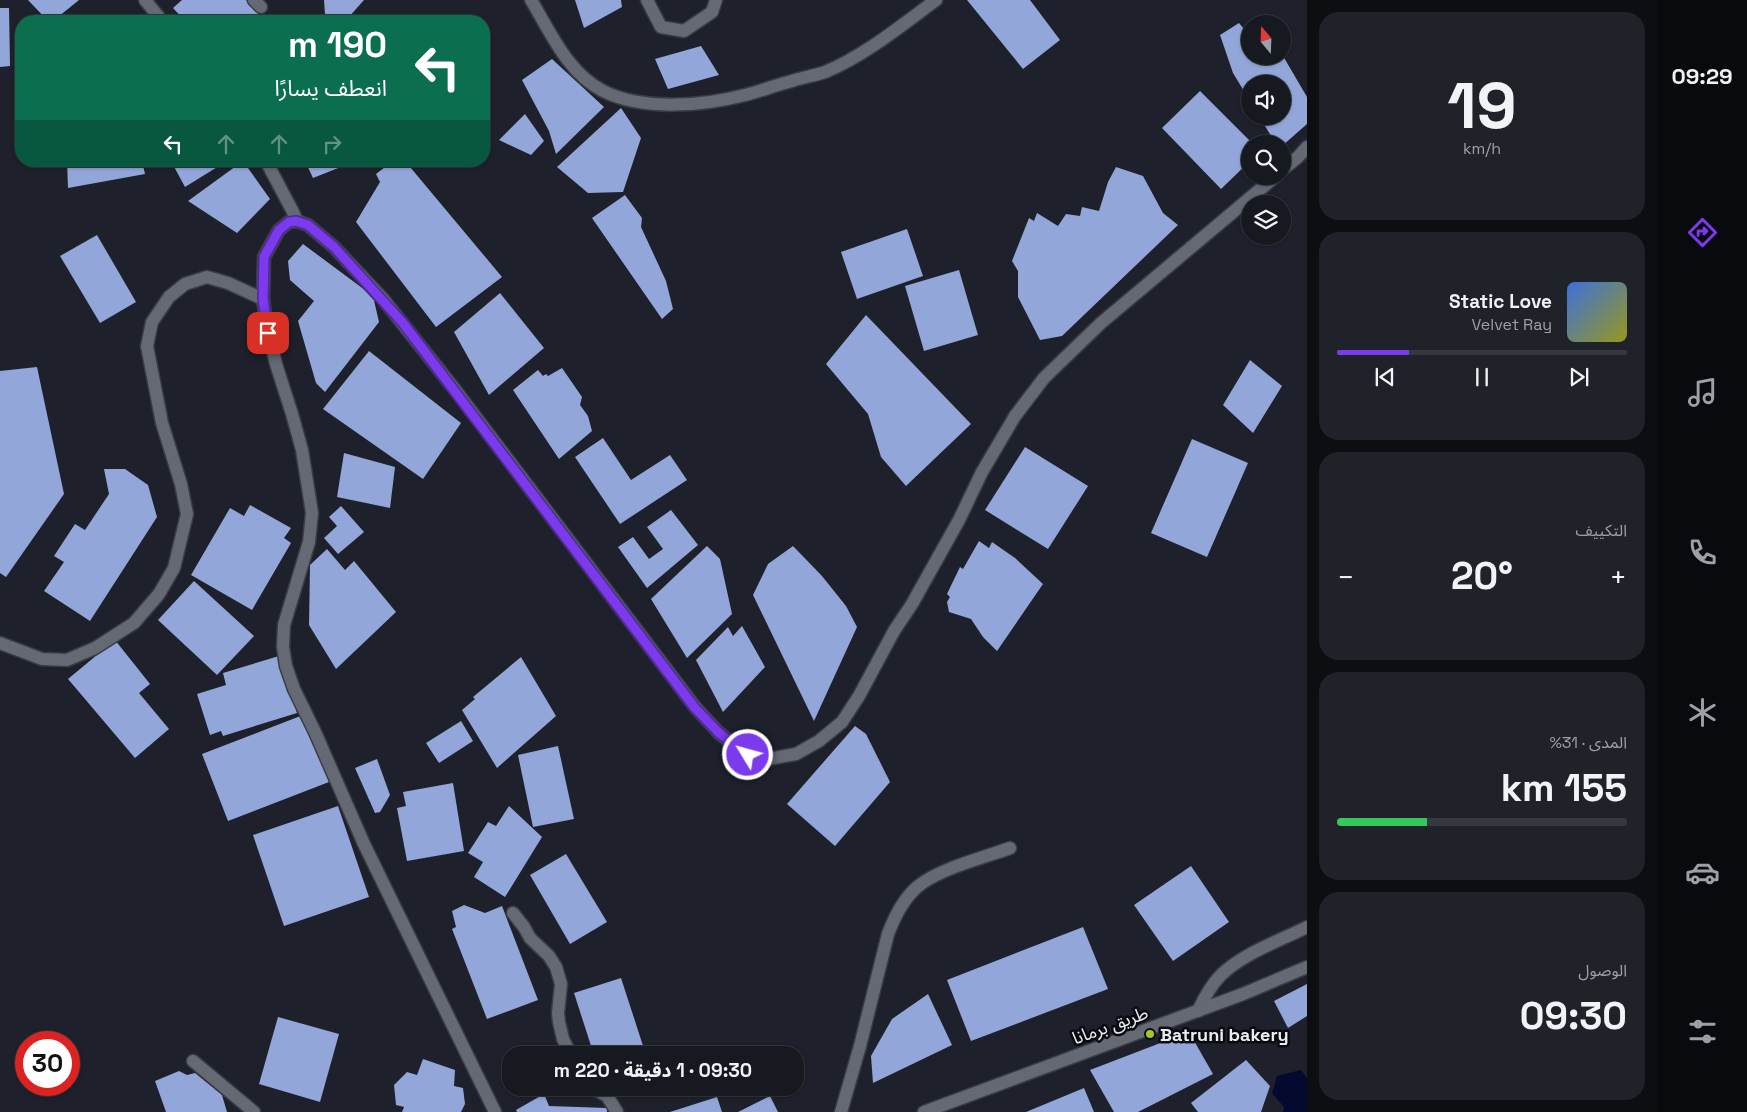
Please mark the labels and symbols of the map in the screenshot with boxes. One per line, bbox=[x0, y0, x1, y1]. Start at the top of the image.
north arrow bbox=[1241, 15, 1291, 65]
pin bbox=[247, 312, 289, 354]
position arrow bbox=[721, 728, 773, 780]
street label: طريق برمانا bbox=[1069, 1001, 1151, 1049]
place label: Batruni bakery bbox=[1160, 1023, 1289, 1046]
marker: Batruni bakery bbox=[1144, 1028, 1156, 1040]
speed limit sign: 30 bbox=[15, 1031, 80, 1096]

